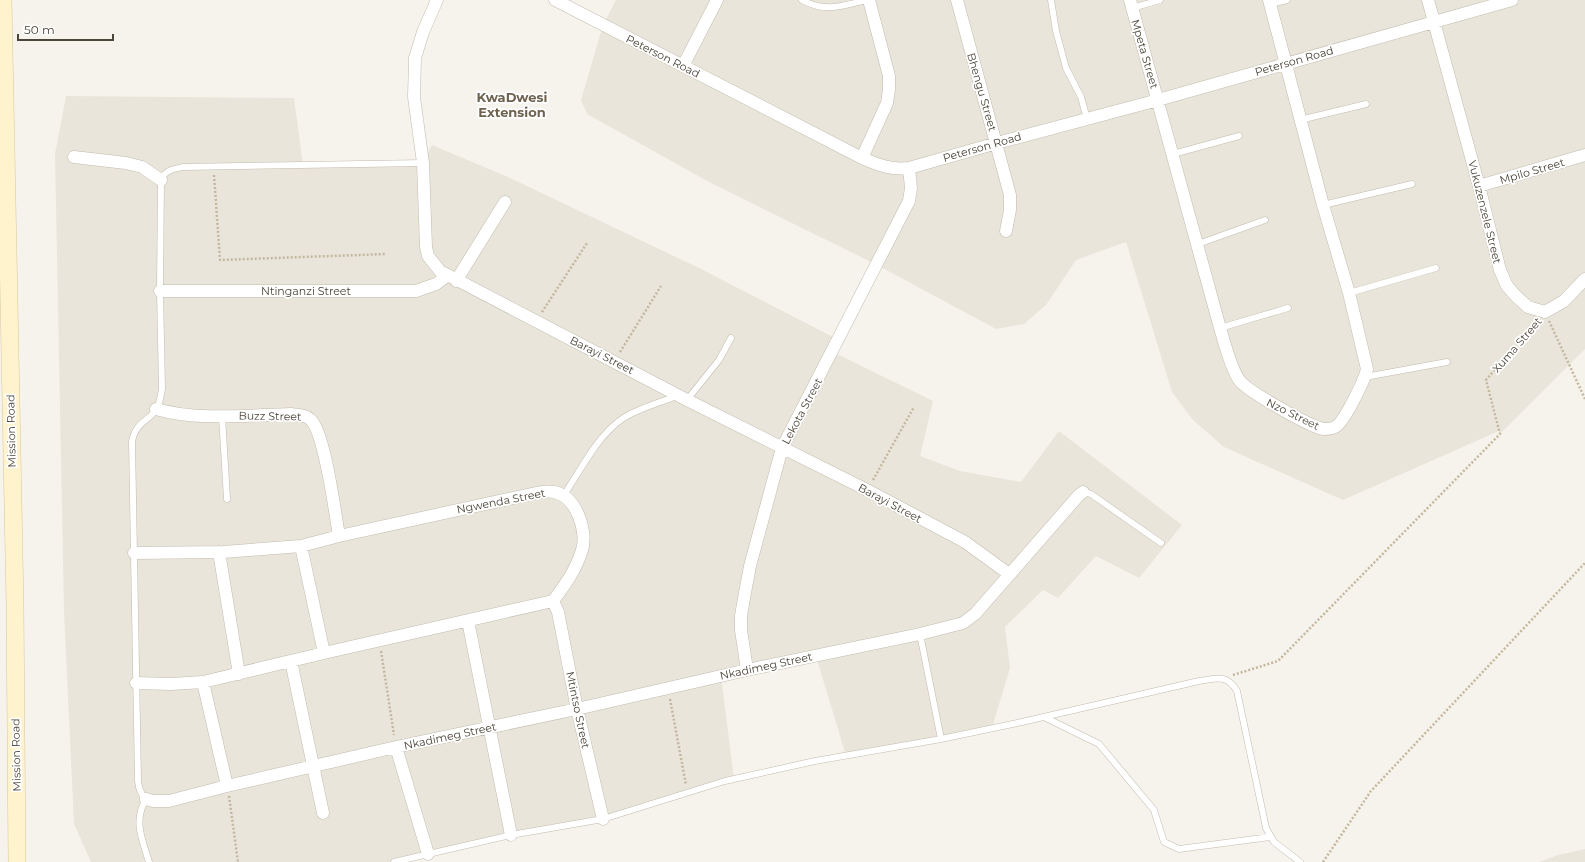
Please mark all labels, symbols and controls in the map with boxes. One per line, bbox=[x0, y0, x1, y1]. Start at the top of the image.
scale bar bbox=[18, 16, 113, 42]
street label: Mpeta Street bbox=[1128, 18, 1162, 91]
text: 50 m bbox=[24, 22, 55, 37]
street label: Peterson Road bbox=[624, 31, 702, 81]
street label: Peterson Road bbox=[1253, 43, 1335, 79]
street label: Bhengu Street bbox=[964, 51, 1000, 133]
district label: KwaDwesi Extension bbox=[477, 89, 547, 120]
street label: Peterson Road bbox=[941, 129, 1023, 165]
street label: Mpilo Street bbox=[1498, 155, 1567, 187]
street label: Vukuzenzele Street bbox=[1465, 159, 1505, 266]
street label: Ntinganzi Street bbox=[261, 284, 352, 298]
street label: Xuma Street bbox=[1489, 314, 1545, 375]
street label: Barayi Street bbox=[568, 333, 637, 377]
street label: Lekota Street bbox=[779, 375, 826, 447]
street label: Mission Road bbox=[3, 394, 19, 468]
street label: Nzo Street bbox=[1264, 395, 1322, 433]
street label: Buzz Street bbox=[238, 408, 302, 424]
street label: Barayi Street bbox=[856, 480, 925, 526]
street label: Ngwenda Street bbox=[455, 485, 547, 516]
street label: Nkadimeg Street bbox=[718, 649, 814, 683]
street label: Mtintso Street bbox=[563, 670, 593, 750]
street label: Mission Road bbox=[8, 718, 24, 792]
street label: Nkadimeg Street bbox=[402, 719, 498, 753]

